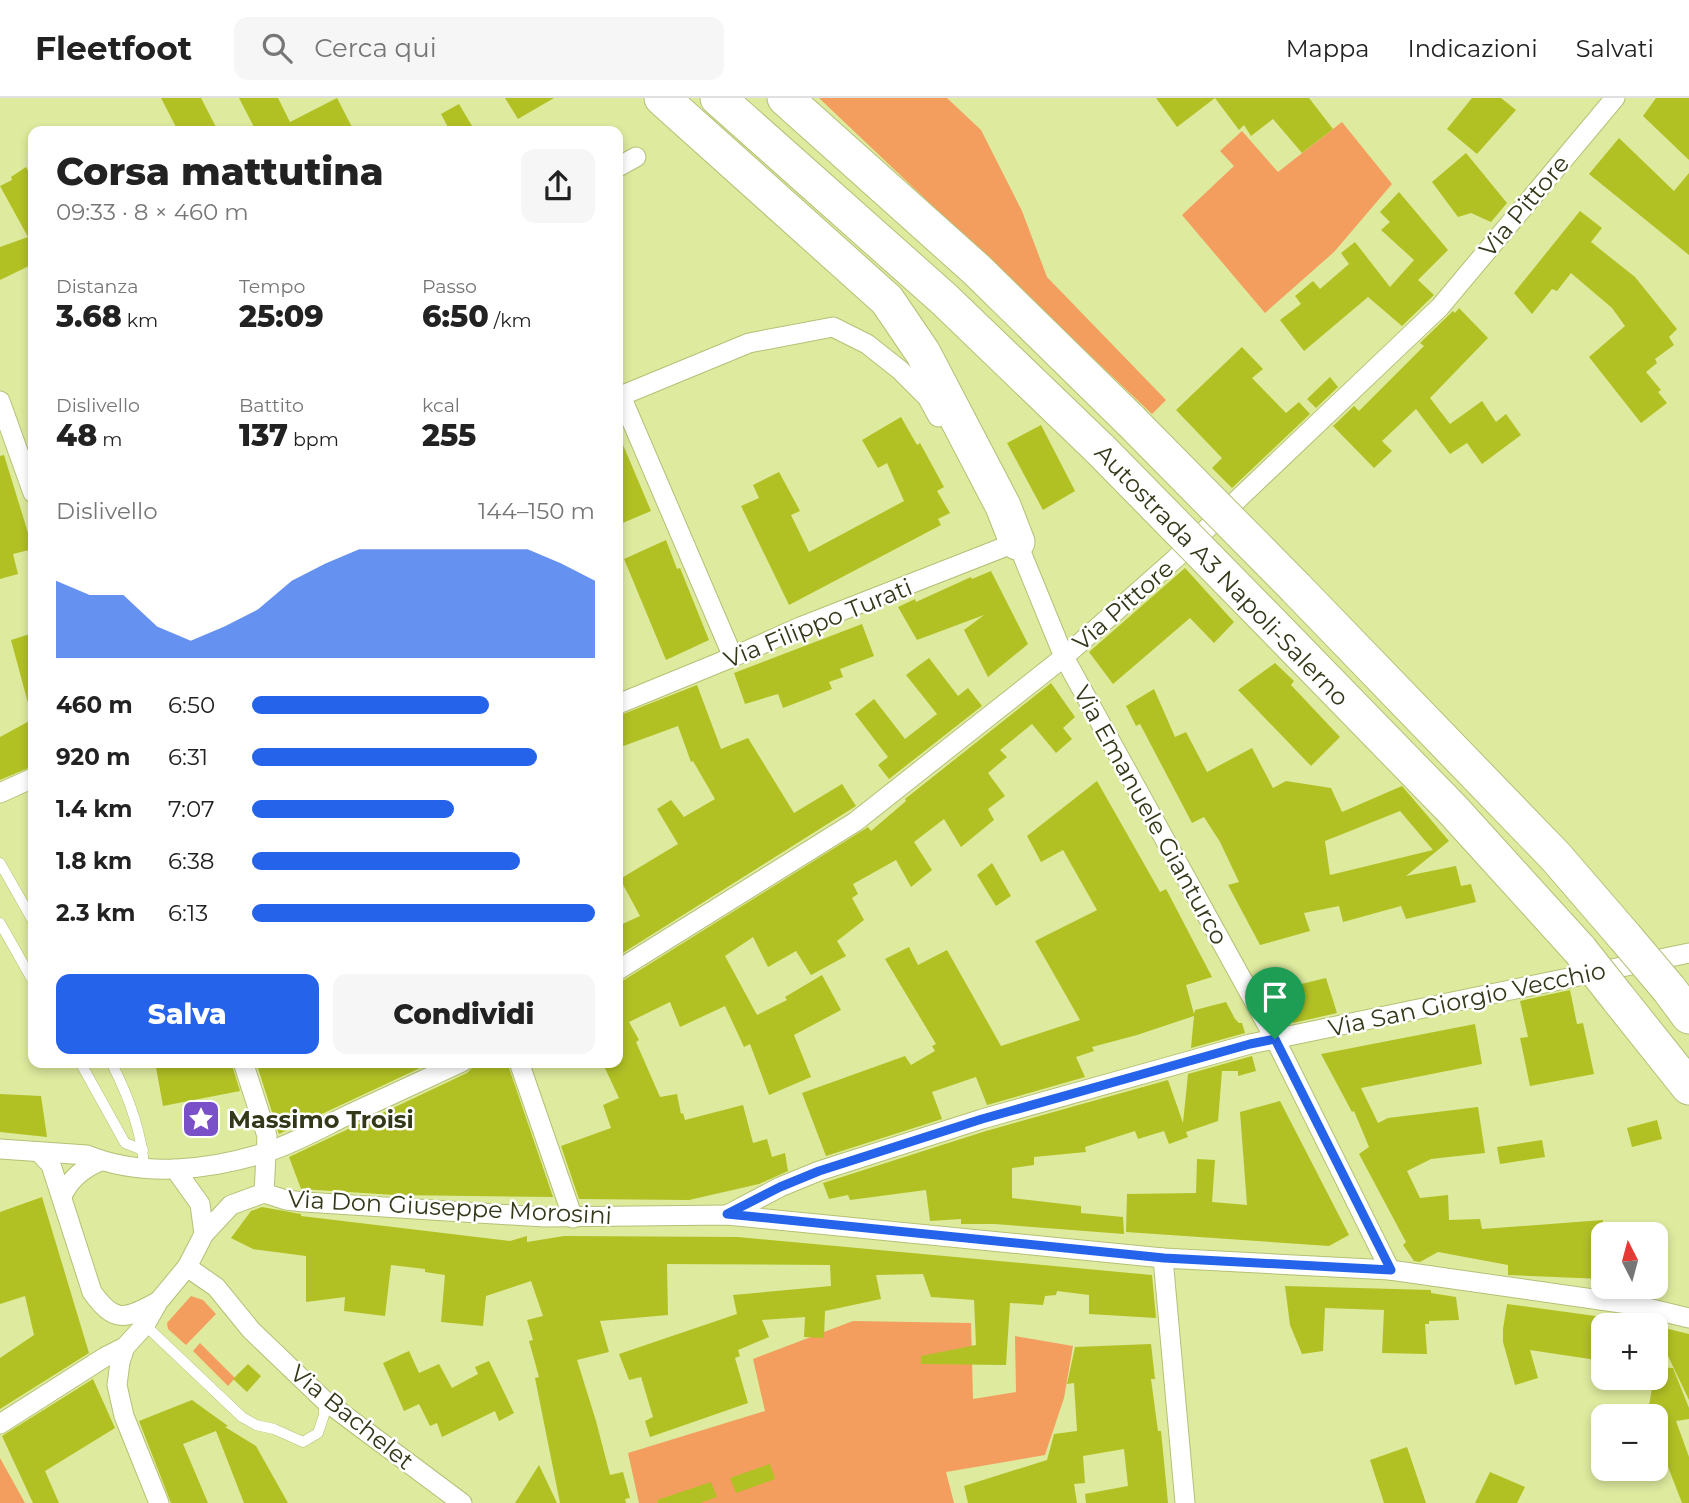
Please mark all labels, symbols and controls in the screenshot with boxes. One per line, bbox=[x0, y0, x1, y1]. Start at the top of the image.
search box bbox=[234, 17, 724, 80]
text: Fleetfoot bbox=[35, 28, 192, 68]
icon: search bbox=[258, 29, 296, 67]
text: Cerca qui bbox=[314, 32, 437, 64]
text: Mappa bbox=[1286, 34, 1369, 63]
text: Indicazioni bbox=[1407, 34, 1538, 63]
text: Salvati bbox=[1576, 34, 1654, 63]
text: Corsa mattutina bbox=[56, 148, 384, 195]
button: share bbox=[521, 149, 595, 223]
street label: Via Pittore bbox=[1473, 149, 1575, 263]
text: 09:33 · 8 × 460 m bbox=[56, 198, 249, 226]
text: Distanza bbox=[56, 275, 138, 298]
text: Tempo bbox=[239, 275, 305, 298]
text: Passo bbox=[422, 275, 477, 298]
text: 3.68 bbox=[56, 298, 122, 335]
text: 25:09 bbox=[239, 298, 324, 335]
text: 6:50 bbox=[422, 298, 489, 335]
text: km bbox=[122, 309, 158, 332]
text: /km bbox=[489, 309, 532, 332]
text: Dislivello bbox=[56, 394, 140, 417]
text: Battito bbox=[239, 394, 304, 417]
text: kcal bbox=[422, 394, 460, 417]
text: 48 bbox=[56, 417, 97, 454]
text: 137 bbox=[239, 417, 288, 454]
text: 255 bbox=[422, 417, 476, 454]
text: m bbox=[97, 428, 123, 451]
text: bpm bbox=[288, 428, 339, 451]
street label: Autostrada A3 Napoli-Salerno bbox=[1089, 438, 1355, 712]
text: Dislivello bbox=[56, 497, 158, 525]
text: 144–150 m bbox=[478, 497, 595, 525]
street label: Via Pittore bbox=[1067, 553, 1179, 657]
street label: Via Filippo Turati bbox=[720, 572, 916, 674]
street label: Via Emanuele Gianturco bbox=[1068, 680, 1234, 950]
text: 460 m bbox=[56, 691, 133, 719]
text: 6:50 bbox=[168, 691, 215, 719]
text: 920 m bbox=[56, 743, 130, 771]
text: 6:31 bbox=[168, 743, 208, 771]
text: 1.4 km bbox=[56, 795, 133, 823]
text: 7:07 bbox=[168, 795, 215, 823]
text: 1.8 km bbox=[56, 847, 132, 875]
text: 6:38 bbox=[168, 847, 215, 875]
text: 2.3 km bbox=[56, 899, 135, 927]
text: 6:13 bbox=[168, 899, 208, 927]
street label: Via San Giorgio Vecchio bbox=[1326, 955, 1608, 1043]
pin bbox=[1245, 967, 1305, 1039]
button: Salva bbox=[56, 974, 319, 1054]
button: Condividi bbox=[333, 974, 595, 1054]
icon: arrive bbox=[1256, 978, 1294, 1016]
place icon: Massimo Troisi bbox=[180, 1098, 222, 1140]
place label: Massimo Troisi bbox=[228, 1105, 414, 1134]
street label: Via Don Giuseppe Morosini bbox=[287, 1184, 613, 1230]
north arrow bbox=[1591, 1222, 1668, 1298]
map controls bbox=[1591, 1222, 1668, 1481]
button: + bbox=[1591, 1313, 1668, 1390]
street label: Via Bachelet bbox=[284, 1358, 420, 1476]
button: − bbox=[1591, 1404, 1668, 1481]

